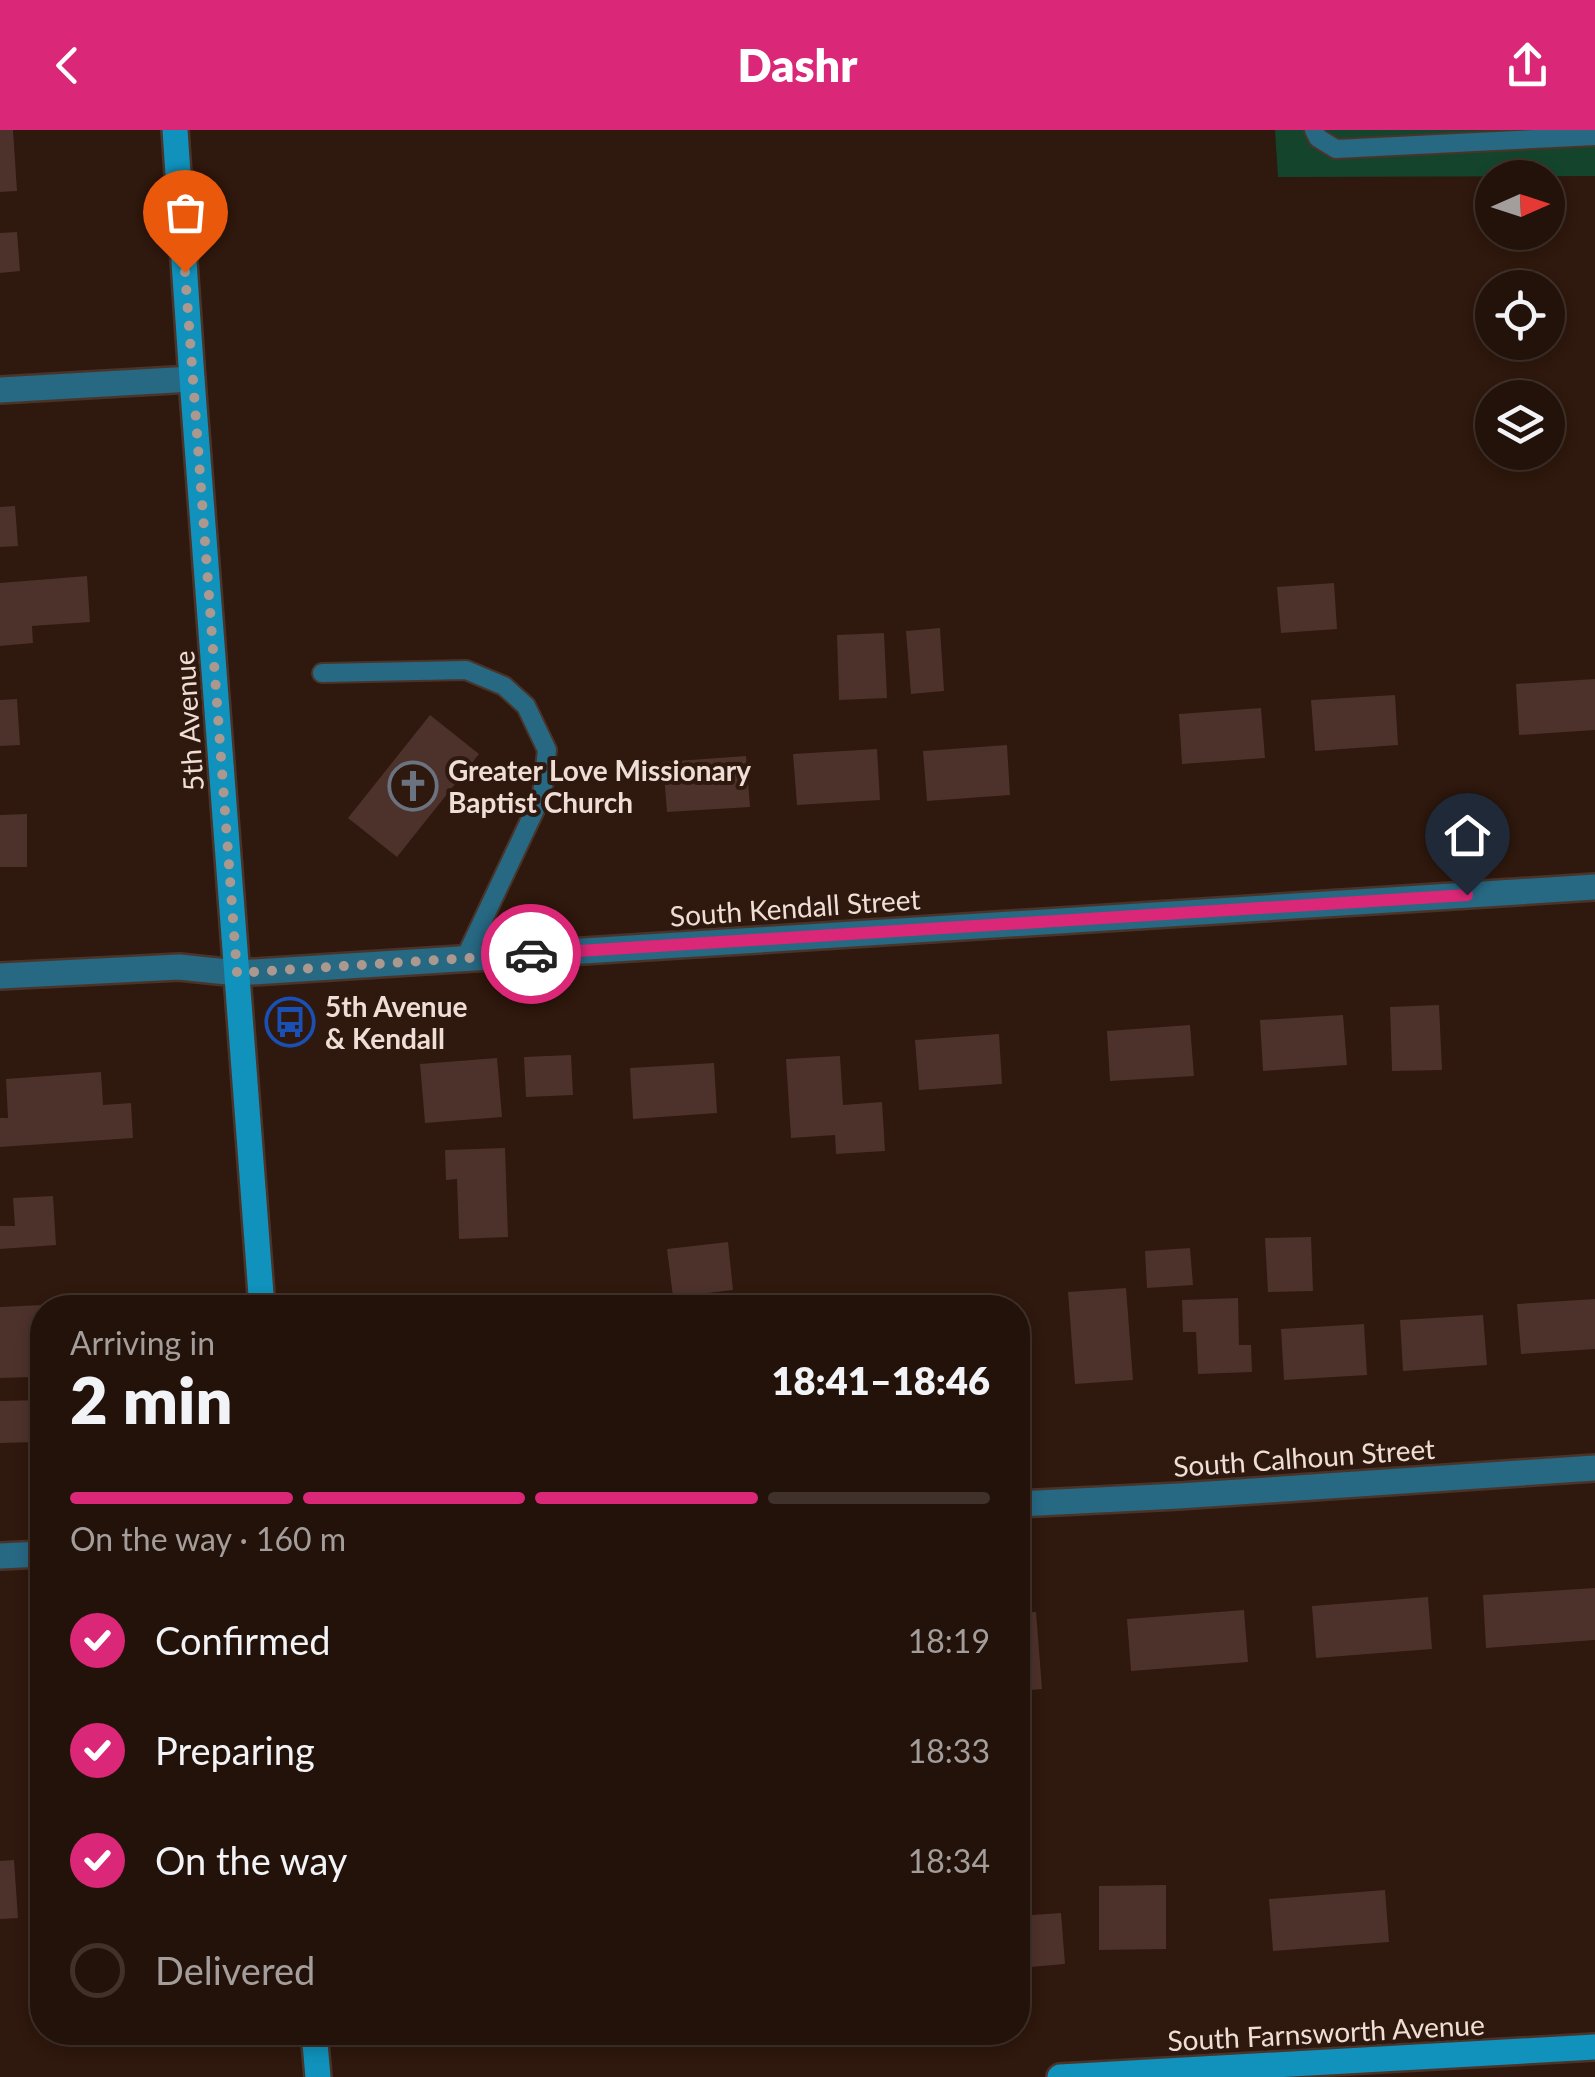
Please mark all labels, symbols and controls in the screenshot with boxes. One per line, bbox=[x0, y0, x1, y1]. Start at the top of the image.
icon: back bbox=[40, 38, 95, 93]
text: Dashr bbox=[738, 38, 857, 92]
icon: share bbox=[1500, 38, 1555, 93]
north arrow bbox=[1475, 160, 1565, 250]
map controls bbox=[1475, 160, 1565, 470]
pin bbox=[143, 170, 228, 273]
icon: bag bbox=[158, 185, 213, 240]
button: locate bbox=[1475, 270, 1565, 360]
button: layers bbox=[1475, 380, 1565, 470]
street label: 5th Avenue bbox=[166, 650, 210, 792]
place label: Greater Love Missionary Baptist Church bbox=[448, 753, 751, 819]
church icon: Greater Love Missionary Baptist Church bbox=[387, 760, 439, 812]
pin bbox=[1425, 793, 1510, 896]
icon: home bbox=[1440, 808, 1495, 863]
street label: South Kendall Street bbox=[669, 881, 921, 933]
courier bbox=[481, 904, 581, 1004]
icon: car bbox=[504, 927, 559, 982]
place label: 5th Avenue & Kendall bbox=[325, 989, 467, 1055]
bus stop icon: 5th Avenue & Kendall bbox=[264, 996, 316, 1048]
text: Arriving in bbox=[70, 1323, 215, 1362]
text: 18:41–18:46 bbox=[771, 1357, 990, 1403]
text: 2 min bbox=[70, 1360, 232, 1438]
street label: South Calhoun Street bbox=[1172, 1431, 1436, 1483]
text: On the way · 160 m bbox=[70, 1519, 346, 1558]
icon: check bbox=[70, 1613, 125, 1668]
text: Confirmed bbox=[155, 1617, 331, 1663]
text: 18:19 bbox=[908, 1621, 990, 1660]
icon: check bbox=[70, 1723, 125, 1778]
text: Preparing bbox=[155, 1727, 315, 1773]
text: 18:33 bbox=[908, 1731, 990, 1770]
icon: check bbox=[70, 1833, 125, 1888]
text: On the way bbox=[155, 1837, 347, 1883]
text: 18:34 bbox=[908, 1841, 990, 1880]
text: Delivered bbox=[155, 1947, 315, 1993]
street label: South Farnsworth Avenue bbox=[1167, 2007, 1485, 2057]

